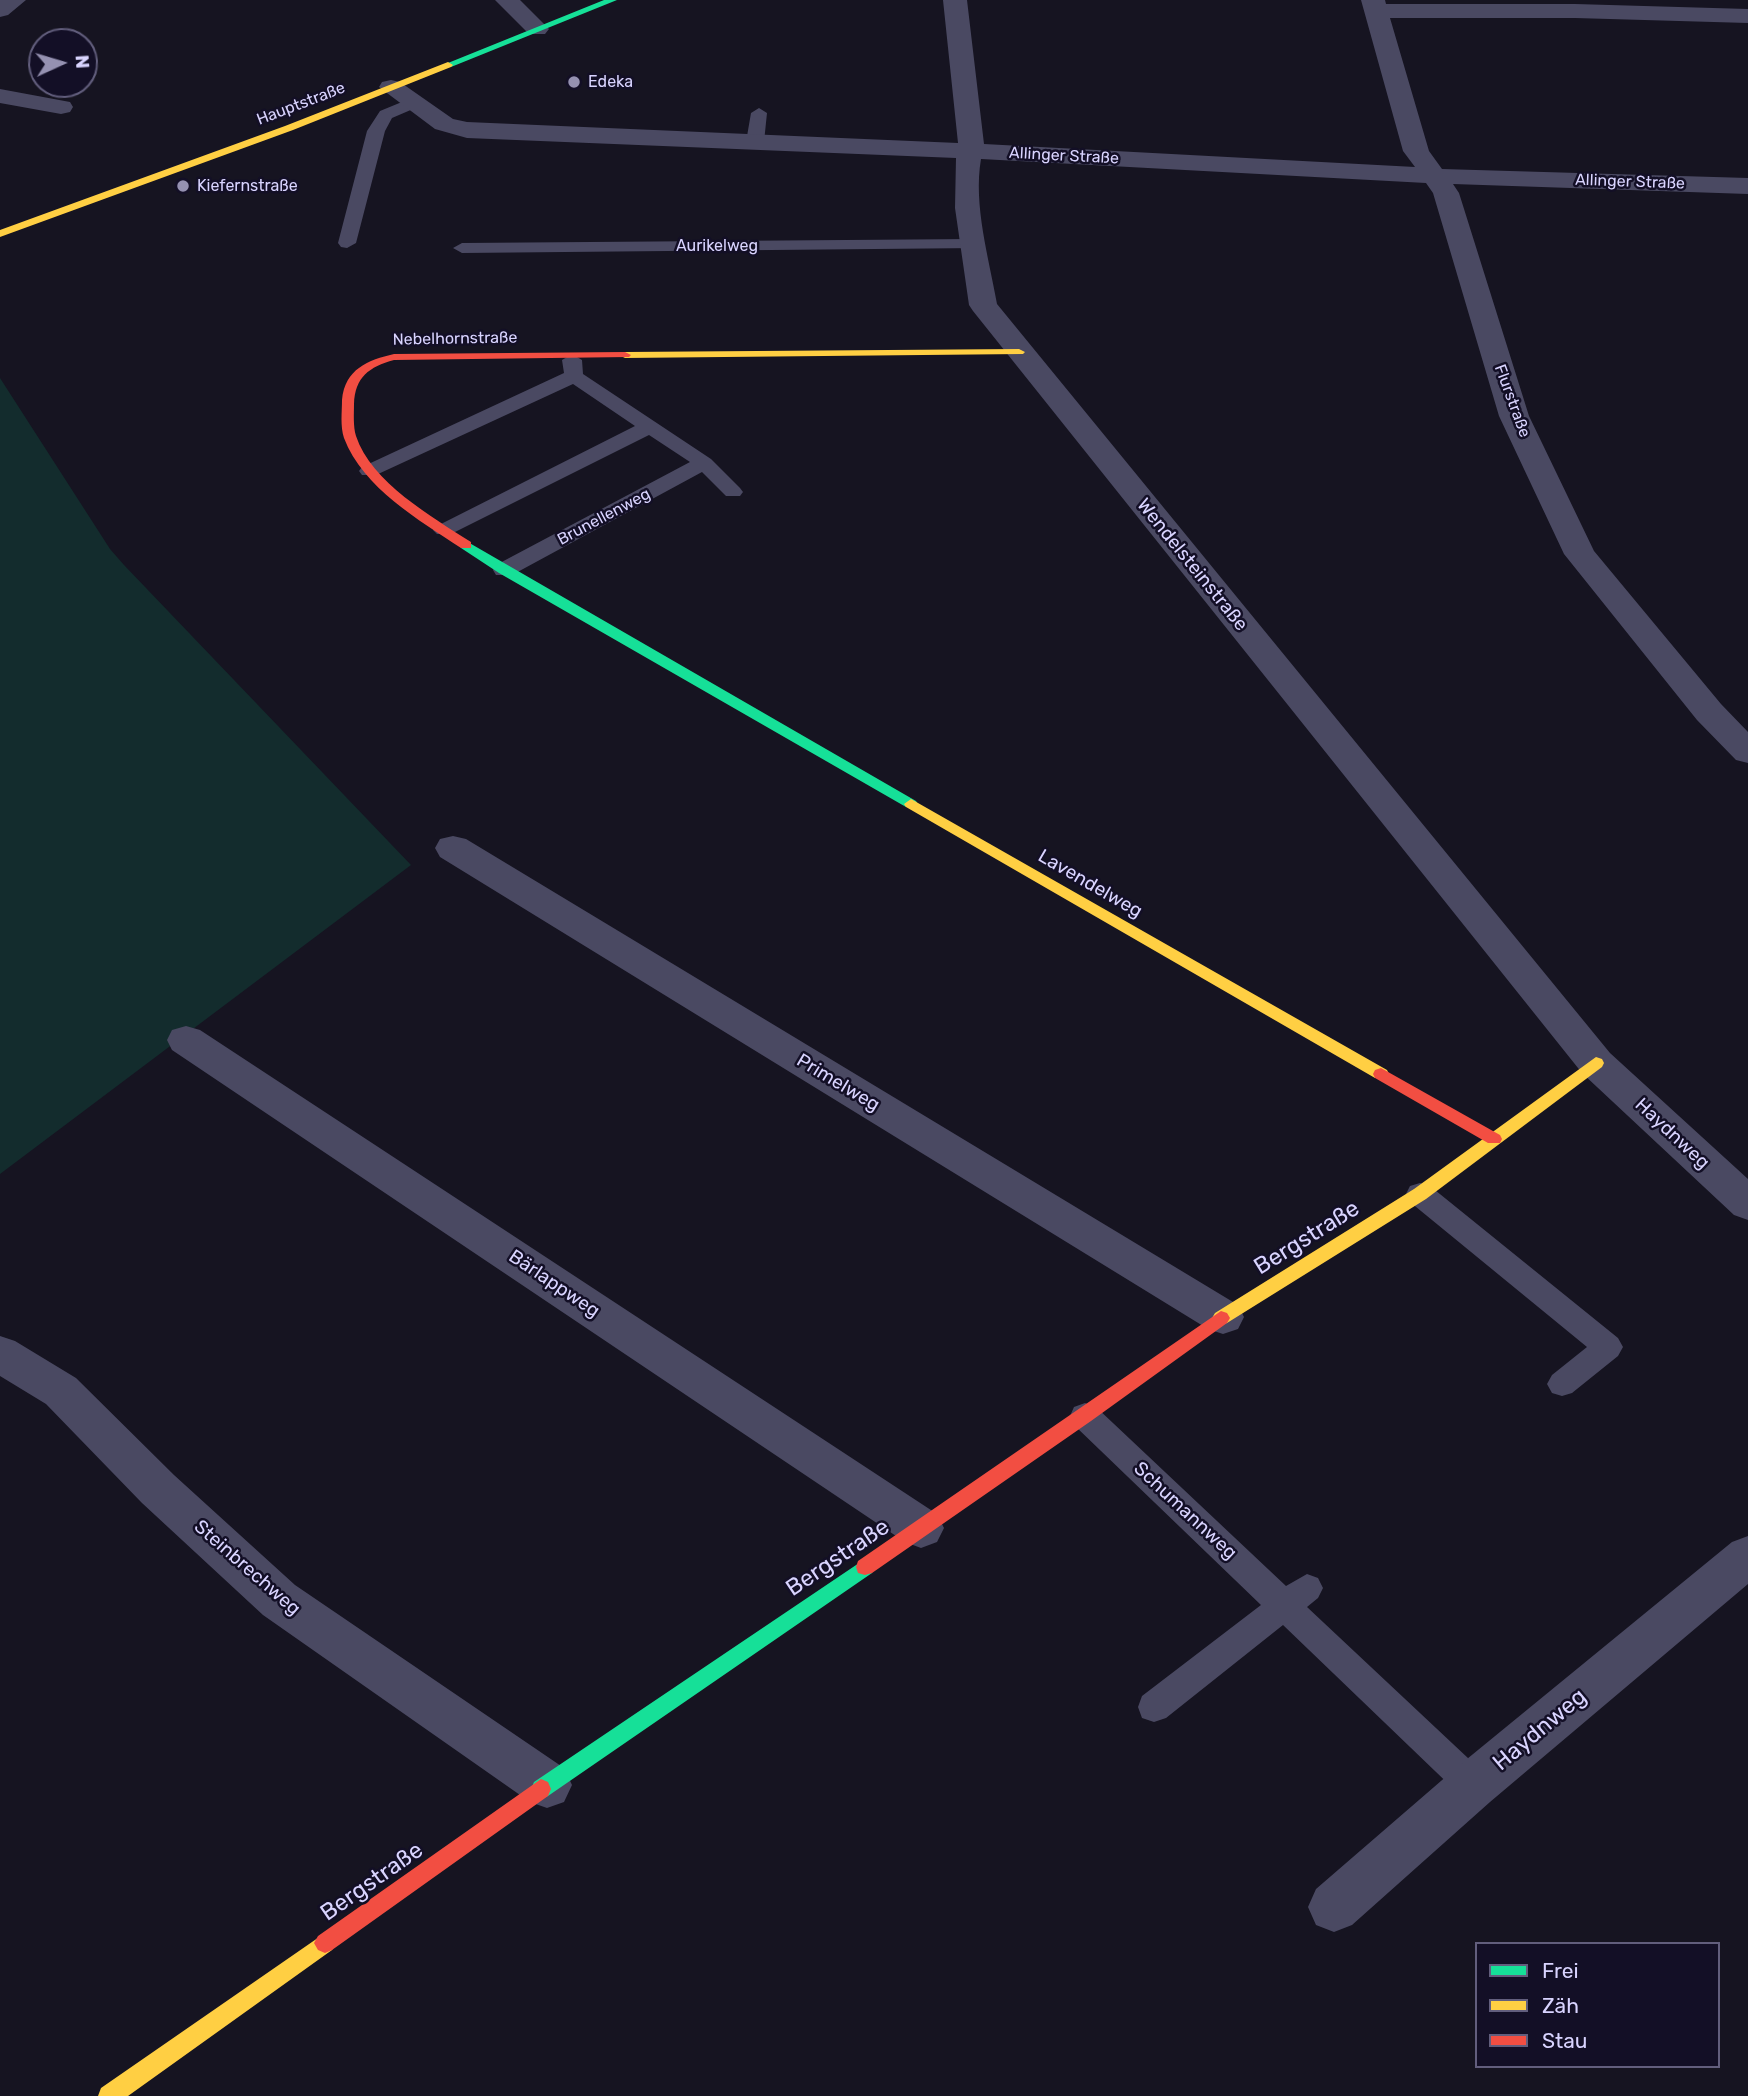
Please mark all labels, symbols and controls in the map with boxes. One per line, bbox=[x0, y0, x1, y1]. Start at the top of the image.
north arrow bbox=[28, 28, 98, 98]
text: N bbox=[71, 54, 94, 69]
place label: Edeka bbox=[588, 72, 633, 92]
marker: Edeka bbox=[566, 74, 582, 90]
street label: Hauptstraße bbox=[254, 78, 348, 130]
street label: Allinger Straße bbox=[1009, 144, 1119, 168]
street label: Allinger Straße bbox=[1575, 170, 1685, 194]
place label: Kiefernstraße bbox=[197, 176, 298, 196]
marker: Kiefernstraße bbox=[175, 178, 191, 194]
street label: Aurikelweg bbox=[676, 236, 758, 256]
street label: Nebelhornstraße bbox=[392, 328, 518, 350]
street label: Flurstraße bbox=[1490, 362, 1534, 440]
street label: Brunellenweg bbox=[554, 484, 654, 550]
street label: Wendelsteinstraße bbox=[1132, 494, 1252, 636]
street label: Lavendelweg bbox=[1034, 845, 1146, 923]
street label: Primelweg bbox=[792, 1049, 884, 1117]
street label: Haydnweg bbox=[1630, 1094, 1714, 1174]
street label: Bergstraße bbox=[1249, 1195, 1365, 1281]
street label: Bärlappweg bbox=[504, 1245, 604, 1323]
street label: Schumannweg bbox=[1129, 1457, 1241, 1565]
street label: Bergstraße bbox=[781, 1513, 895, 1603]
street label: Steinbrechweg bbox=[189, 1515, 305, 1621]
street label: Haydnweg bbox=[1488, 1683, 1592, 1777]
street label: Bergstraße bbox=[315, 1837, 429, 1927]
legend bbox=[1475, 1942, 1720, 2068]
text: Frei bbox=[1542, 1958, 1579, 1983]
text: Zäh bbox=[1542, 1993, 1579, 2018]
text: Stau bbox=[1542, 2028, 1588, 2053]

